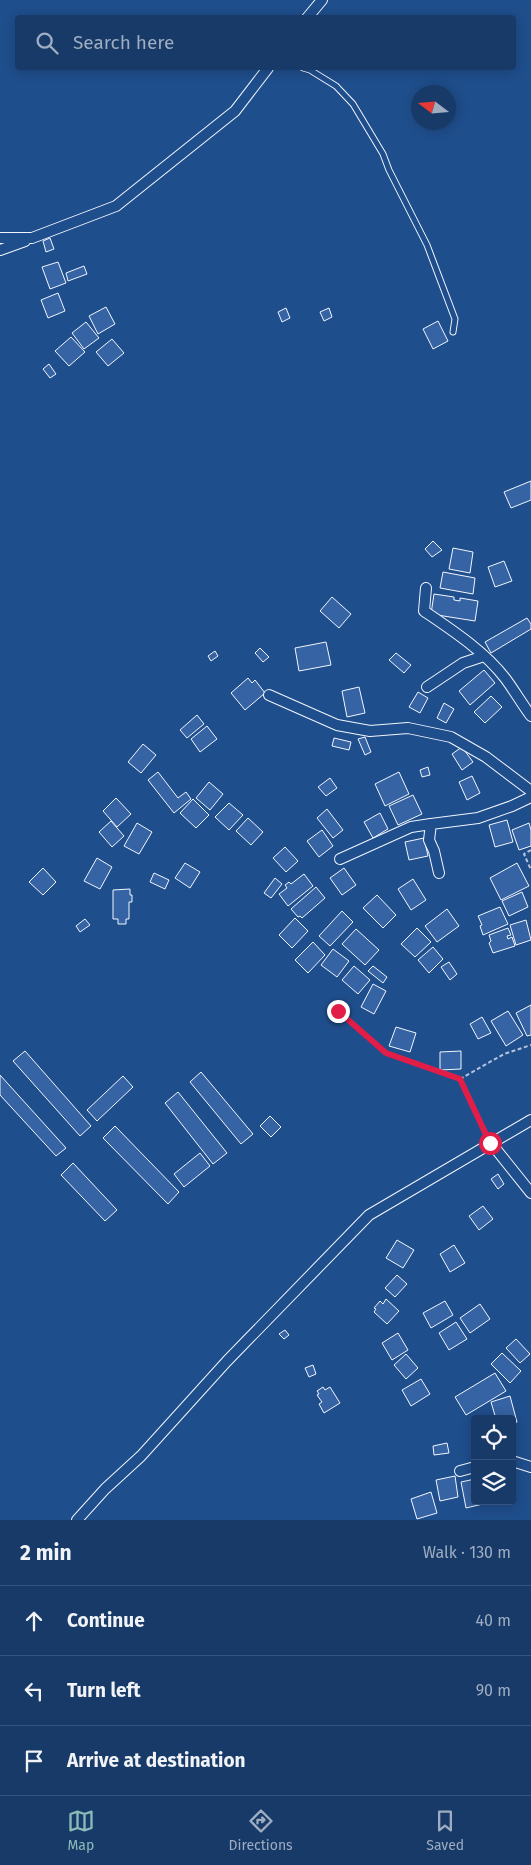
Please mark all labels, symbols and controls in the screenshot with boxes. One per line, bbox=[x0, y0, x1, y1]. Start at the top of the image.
search box bbox=[15, 15, 516, 70]
icon: search bbox=[33, 29, 61, 57]
text: Search here bbox=[73, 31, 174, 54]
north arrow bbox=[411, 85, 456, 130]
route end bbox=[327, 1000, 350, 1023]
route start bbox=[479, 1132, 502, 1155]
map controls bbox=[471, 1415, 516, 1505]
button: locate bbox=[471, 1415, 516, 1460]
button: layers bbox=[471, 1460, 516, 1505]
text: 2 min bbox=[20, 1540, 72, 1566]
text: Walk · 130 m bbox=[423, 1543, 511, 1562]
icon: ahead bbox=[20, 1607, 48, 1635]
text: Continue bbox=[67, 1609, 145, 1632]
text: 40 m bbox=[476, 1611, 511, 1630]
icon: left bbox=[20, 1677, 48, 1705]
text: Turn left bbox=[67, 1679, 141, 1702]
text: 90 m bbox=[476, 1681, 511, 1700]
icon: arrive bbox=[20, 1747, 48, 1775]
text: Arrive at destination bbox=[67, 1749, 246, 1772]
tab: Map bbox=[67, 1807, 95, 1854]
tab: Directions bbox=[228, 1807, 293, 1854]
tab: Saved bbox=[426, 1807, 464, 1854]

